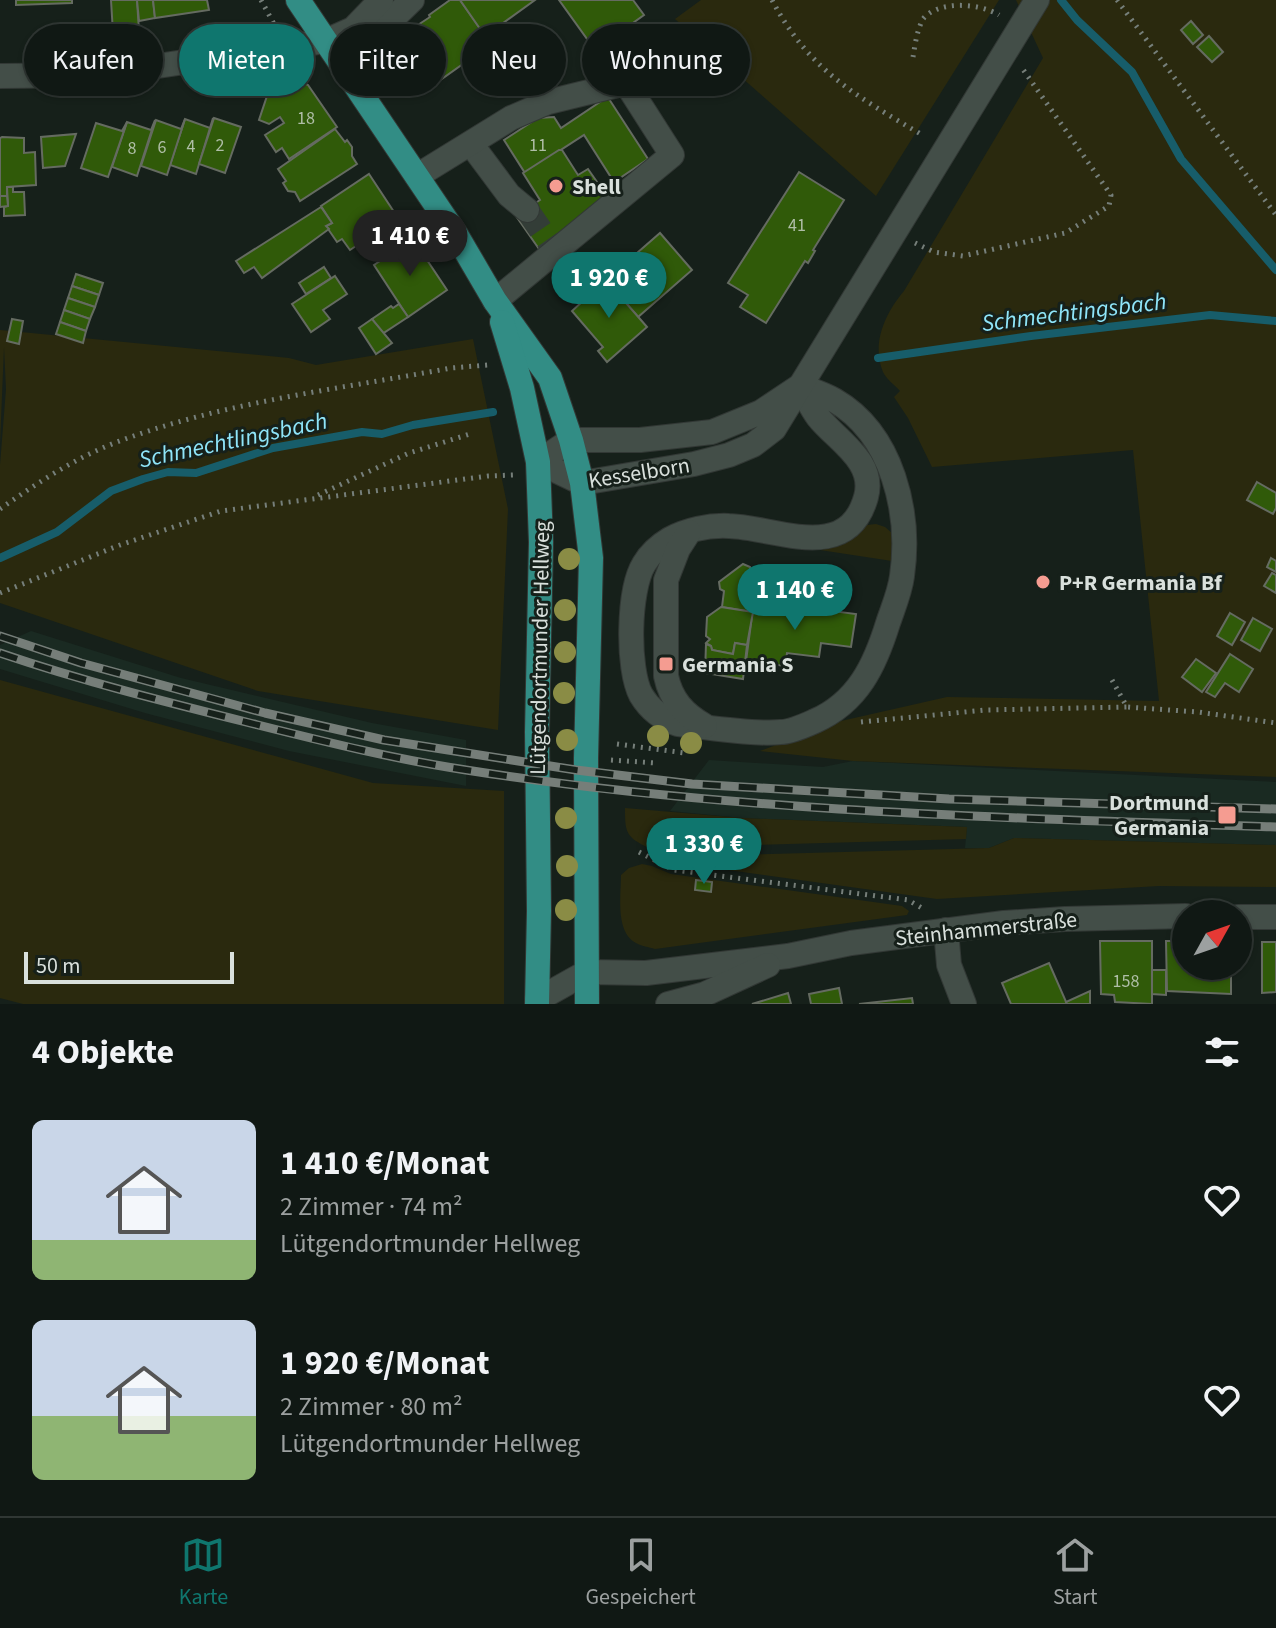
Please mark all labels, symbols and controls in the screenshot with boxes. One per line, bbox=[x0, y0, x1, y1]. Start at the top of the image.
chip: Kaufen bbox=[24, 24, 163, 96]
chip: Mieten bbox=[179, 24, 314, 96]
chip: Filter bbox=[330, 24, 446, 96]
chip: Neu bbox=[462, 24, 566, 96]
chip: Wohnung bbox=[582, 24, 750, 96]
house number: 18 bbox=[297, 106, 315, 131]
house number: 2 bbox=[216, 133, 225, 158]
house number: 11 bbox=[529, 133, 547, 158]
house number: 4 bbox=[187, 134, 196, 159]
house number: 6 bbox=[158, 135, 167, 160]
house number: 8 bbox=[128, 136, 137, 161]
place label: Shell bbox=[572, 171, 621, 203]
marker: Shell bbox=[547, 177, 565, 195]
pin: 1 410 € bbox=[336, 210, 484, 278]
house number: 41 bbox=[788, 213, 806, 238]
text: 1 410 € bbox=[370, 217, 450, 254]
pin: 1 920 € bbox=[535, 252, 683, 320]
text: 1 920 € bbox=[569, 259, 649, 296]
water label: Schmechtingsbach bbox=[980, 284, 1168, 341]
water label: Schmechtlingsbach bbox=[136, 403, 331, 478]
street label: Kesselborn bbox=[586, 449, 692, 497]
street label: Lütgendortmunder Hellweg bbox=[522, 521, 558, 775]
pin: 1 140 € bbox=[721, 564, 869, 632]
place label: P+R Germania Bf bbox=[1059, 567, 1223, 599]
text: 1 140 € bbox=[755, 571, 835, 608]
marker: P+R Germania Bf bbox=[1034, 573, 1052, 591]
place label: Germania S bbox=[682, 649, 794, 681]
marker: Germania S bbox=[657, 655, 675, 673]
place label: Dortmund Germania bbox=[1109, 787, 1209, 844]
marker: Dortmund Germania bbox=[1216, 804, 1238, 826]
pin: 1 330 € bbox=[630, 818, 778, 886]
text: 1 330 € bbox=[664, 825, 744, 862]
north arrow bbox=[1172, 900, 1252, 980]
map controls bbox=[1172, 900, 1252, 980]
street label: Steinhammerstraße bbox=[894, 904, 1079, 954]
scale bar bbox=[24, 948, 234, 984]
text: 50 m bbox=[36, 950, 81, 982]
house number: 158 bbox=[1113, 969, 1139, 994]
text: 4 Objekte bbox=[32, 1028, 174, 1077]
icon: filters bbox=[1200, 1030, 1244, 1074]
text: 1 410 €/Monat bbox=[280, 1139, 489, 1188]
icon: home bbox=[96, 1152, 192, 1248]
icon: heart bbox=[1200, 1178, 1244, 1222]
text: 2 Zimmer · 74 m² bbox=[280, 1188, 463, 1225]
text: Lütgendortmunder Hellweg bbox=[280, 1225, 580, 1262]
text: 1 920 €/Monat bbox=[280, 1339, 489, 1388]
icon: home bbox=[96, 1352, 192, 1448]
icon: heart bbox=[1200, 1378, 1244, 1422]
text: 2 Zimmer · 80 m² bbox=[280, 1388, 463, 1425]
text: Lütgendortmunder Hellweg bbox=[280, 1425, 580, 1462]
tab: Karte bbox=[179, 1533, 228, 1613]
tab: Gespeichert bbox=[585, 1533, 696, 1613]
tab: Start bbox=[1053, 1533, 1097, 1613]

